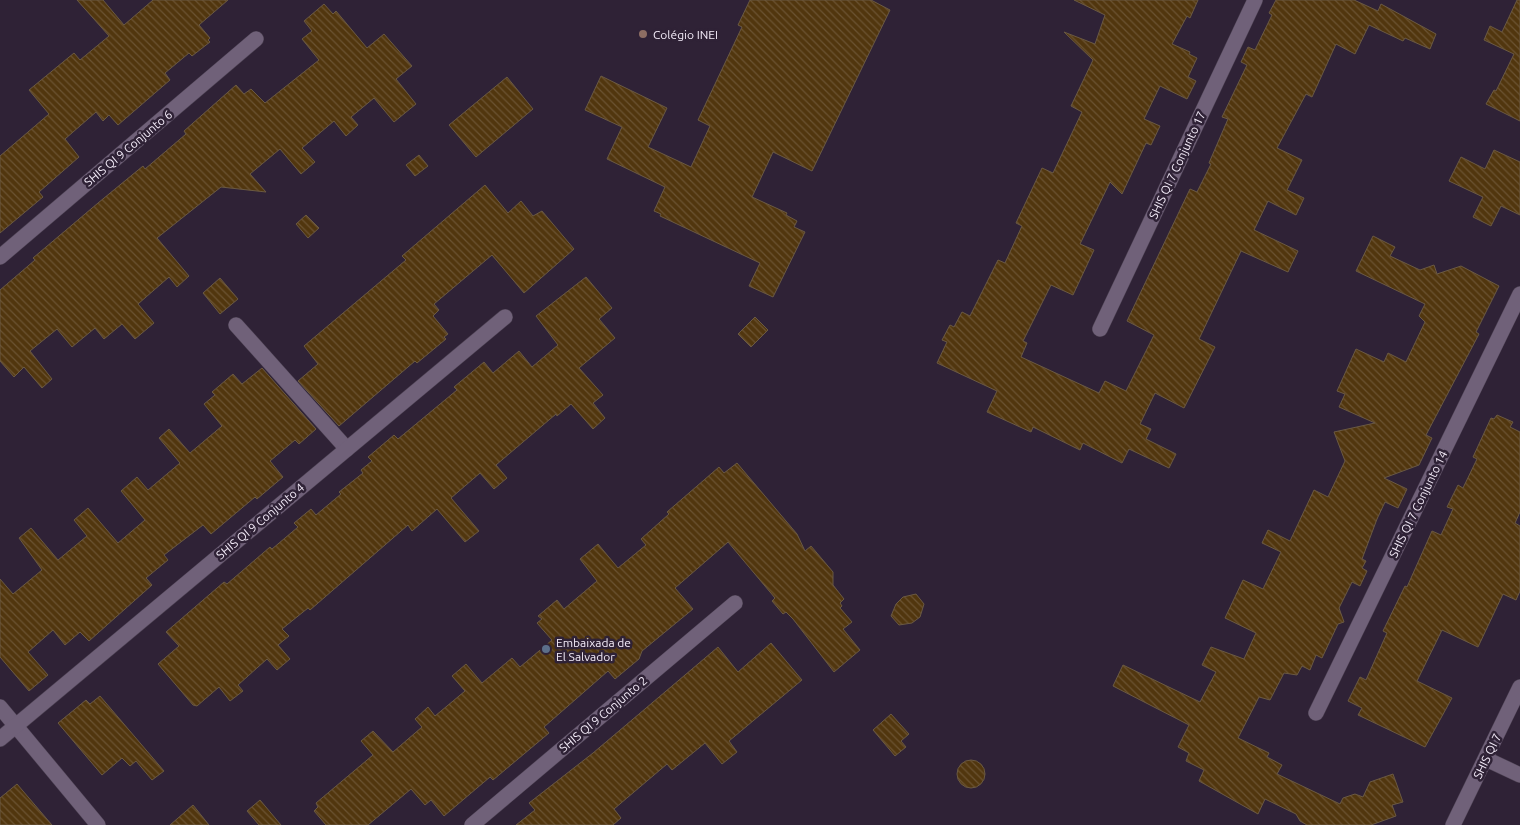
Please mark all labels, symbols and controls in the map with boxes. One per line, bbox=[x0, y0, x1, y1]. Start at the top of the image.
marker: Colégio INEI bbox=[637, 28, 649, 40]
place label: Colégio INEI bbox=[653, 28, 718, 41]
street label: SHIS QI 9 Conjunto 6 bbox=[82, 107, 175, 188]
street label: SHIS QI 7 Conjunto 17 bbox=[1146, 109, 1208, 221]
street label: SHIS QI 7 Conjunto 14 bbox=[1386, 448, 1450, 560]
street label: SHIS QI 9 Conjunto 4 bbox=[214, 480, 307, 561]
place label: Embaixada de El Salvador bbox=[556, 636, 631, 663]
marker: Embaixada de El Salvador bbox=[540, 643, 552, 655]
street label: SHIS QI 9 Conjunto 2 bbox=[557, 674, 649, 754]
street label: SHIS QI 7 bbox=[1470, 731, 1504, 781]

